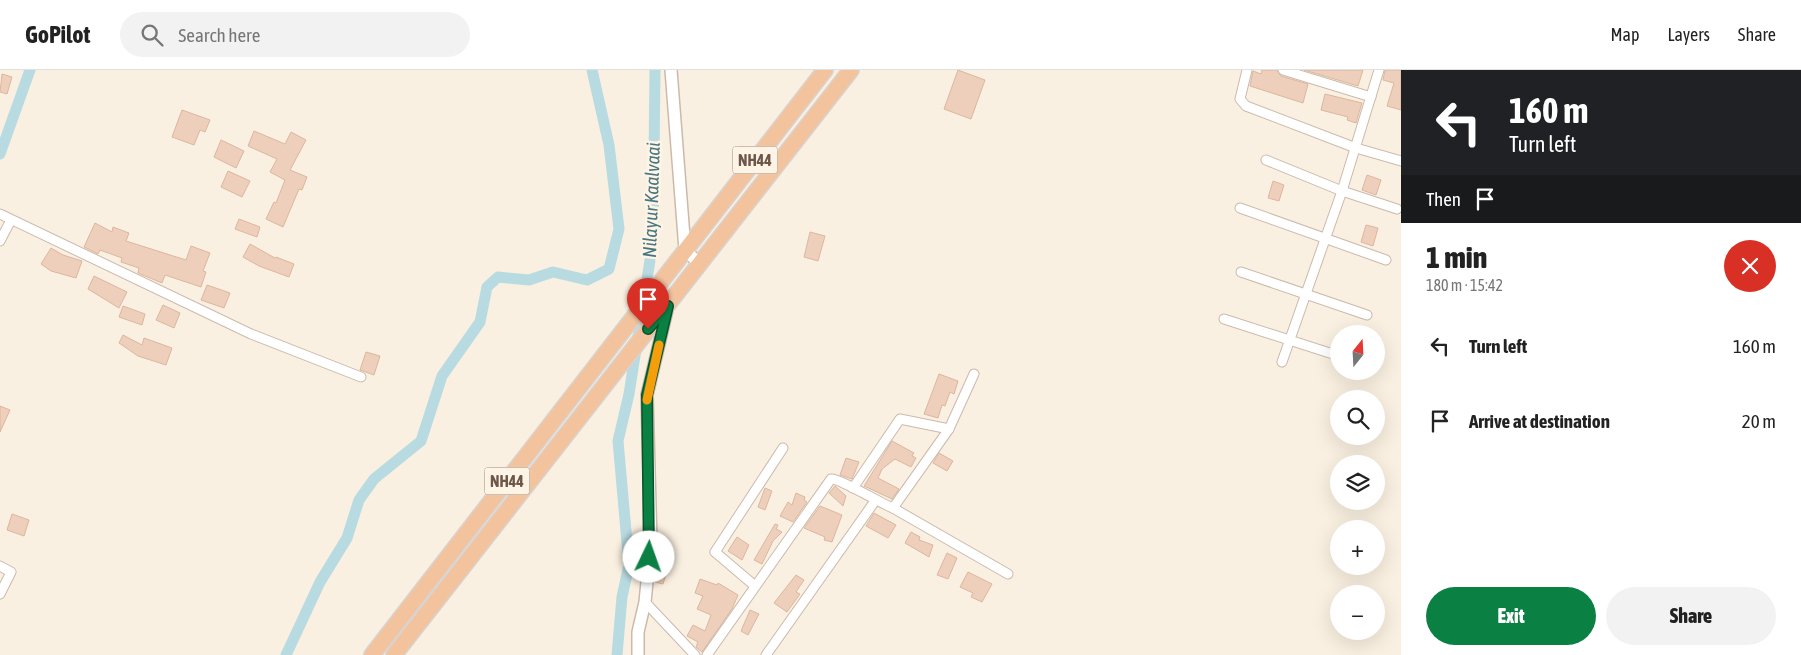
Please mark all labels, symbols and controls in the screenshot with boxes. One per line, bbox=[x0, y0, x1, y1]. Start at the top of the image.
search box bbox=[120, 12, 470, 57]
text: GoPilot bbox=[25, 21, 90, 48]
icon: search bbox=[138, 21, 166, 49]
text: Search here bbox=[178, 24, 260, 46]
text: Map bbox=[1610, 24, 1639, 45]
text: Layers bbox=[1667, 24, 1710, 45]
text: Share bbox=[1738, 24, 1776, 45]
icon: left bbox=[1426, 90, 1491, 155]
text: 160 m bbox=[1509, 90, 1588, 130]
text: Turn left bbox=[1509, 131, 1576, 157]
water label: Nilayur Kaalvaai bbox=[638, 142, 664, 258]
road number: NH44 bbox=[732, 146, 778, 174]
icon: arrive bbox=[1471, 185, 1499, 213]
text: Then bbox=[1426, 188, 1461, 210]
text: 1 min bbox=[1426, 240, 1487, 274]
button: close bbox=[1724, 240, 1776, 292]
text: 180 m · 15:42 bbox=[1426, 276, 1503, 294]
pin bbox=[627, 278, 669, 329]
icon: arrive bbox=[634, 285, 662, 313]
north arrow bbox=[1330, 325, 1385, 380]
map controls bbox=[1330, 325, 1385, 640]
icon: left bbox=[1426, 332, 1454, 360]
text: Turn left bbox=[1469, 335, 1527, 357]
text: 160 m bbox=[1733, 335, 1776, 357]
button: search bbox=[1330, 390, 1385, 445]
icon: arrive bbox=[1426, 407, 1454, 435]
text: Arrive at destination bbox=[1469, 410, 1610, 432]
text: 20 m bbox=[1742, 410, 1776, 432]
button: layers bbox=[1330, 455, 1385, 510]
road number: NH44 bbox=[484, 468, 530, 494]
button: + bbox=[1330, 520, 1385, 575]
position arrow bbox=[622, 530, 674, 582]
button: − bbox=[1330, 585, 1385, 640]
button: Exit bbox=[1426, 587, 1596, 645]
button: Share bbox=[1606, 587, 1776, 645]

